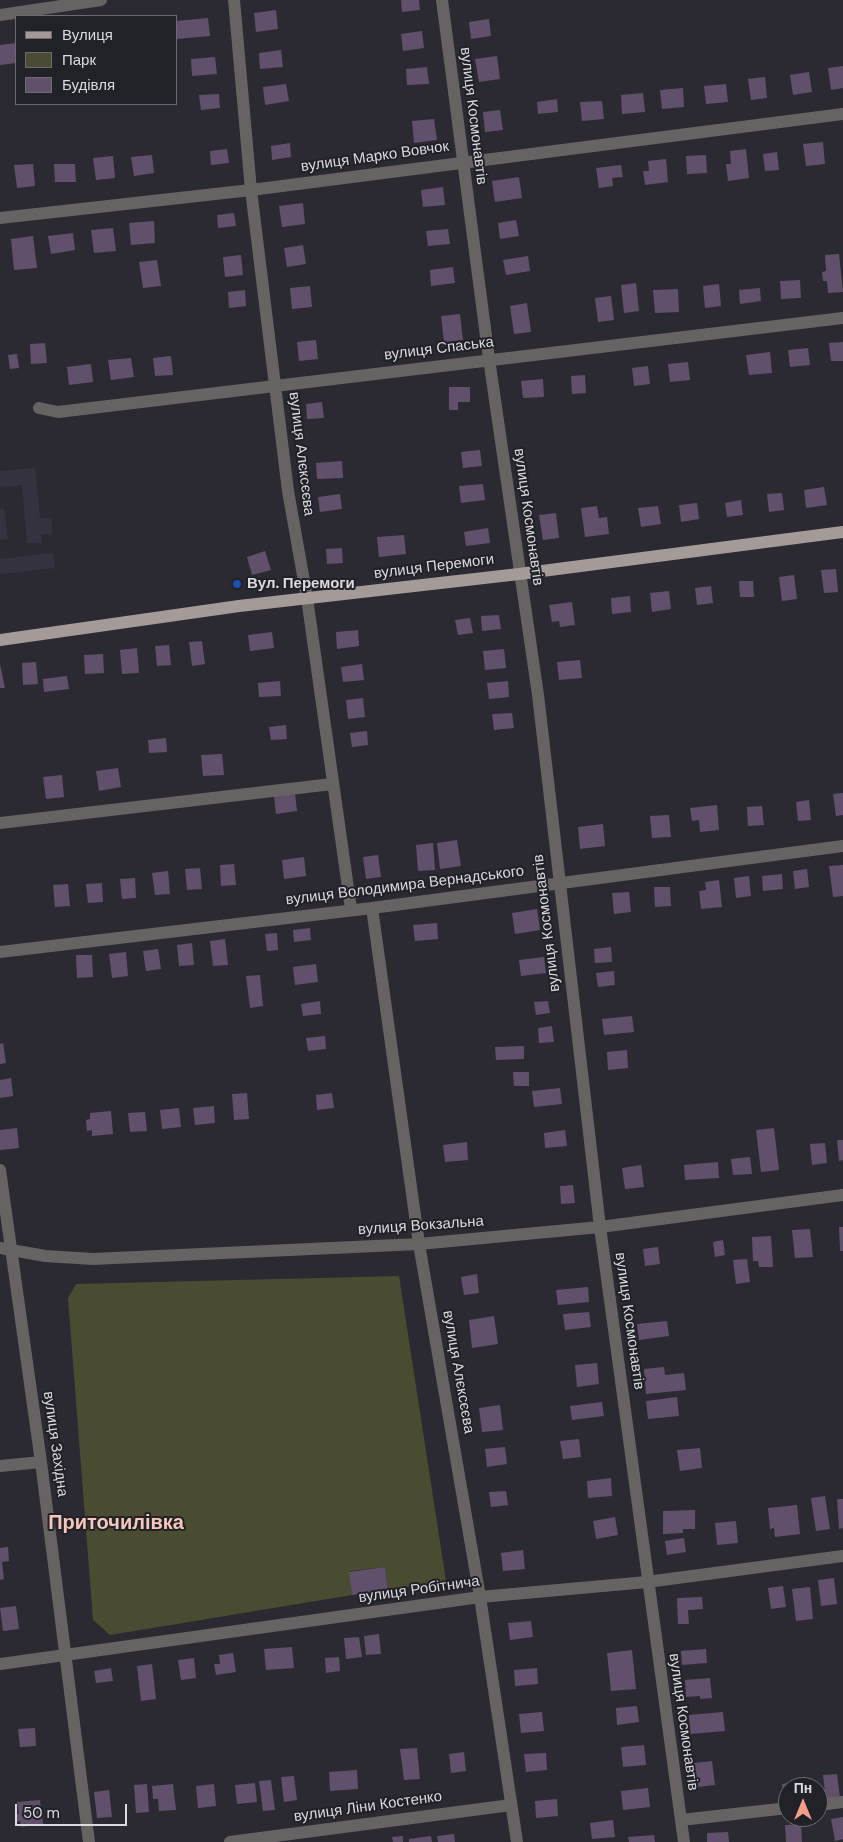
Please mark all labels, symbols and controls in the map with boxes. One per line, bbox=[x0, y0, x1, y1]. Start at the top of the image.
legend bbox=[15, 15, 178, 105]
text: Вулиця bbox=[62, 25, 113, 45]
street label: вулиця Космонавтів bbox=[456, 46, 490, 186]
text: Парк bbox=[62, 50, 96, 70]
text: Будівля bbox=[62, 75, 115, 95]
street label: вулиця Марко Вовчок bbox=[300, 138, 450, 176]
street label: вулиця Спаська bbox=[383, 333, 495, 365]
street label: вулиця Алєксєєва bbox=[284, 391, 318, 517]
street label: вулиця Космонавтів bbox=[509, 447, 547, 587]
street label: вулиця Перемоги bbox=[373, 551, 495, 583]
place label: Вул. Перемоги bbox=[247, 575, 355, 593]
marker: Вул. Перемоги bbox=[231, 578, 243, 590]
street label: вулиця Космонавтів bbox=[530, 853, 564, 993]
street label: вулиця Володимира Вернадського bbox=[285, 862, 525, 910]
street label: вулиця Вокзальна bbox=[357, 1213, 485, 1239]
street label: вулиця Космонавтів bbox=[610, 1251, 648, 1391]
street label: вулиця Алєксєєва bbox=[438, 1309, 478, 1435]
street label: вулиця Західна bbox=[39, 1390, 71, 1498]
district label: Приточилівка bbox=[48, 1512, 184, 1536]
street label: вулиця Робітнича bbox=[357, 1573, 481, 1607]
street label: вулиця Космонавтів bbox=[664, 1652, 702, 1792]
north arrow bbox=[778, 1777, 828, 1827]
text: Пн bbox=[794, 1779, 812, 1797]
street label: вулиця Ліни Костенко bbox=[293, 1788, 443, 1826]
scale bar bbox=[18, 1794, 130, 1826]
text: 50 m bbox=[23, 1803, 60, 1823]

